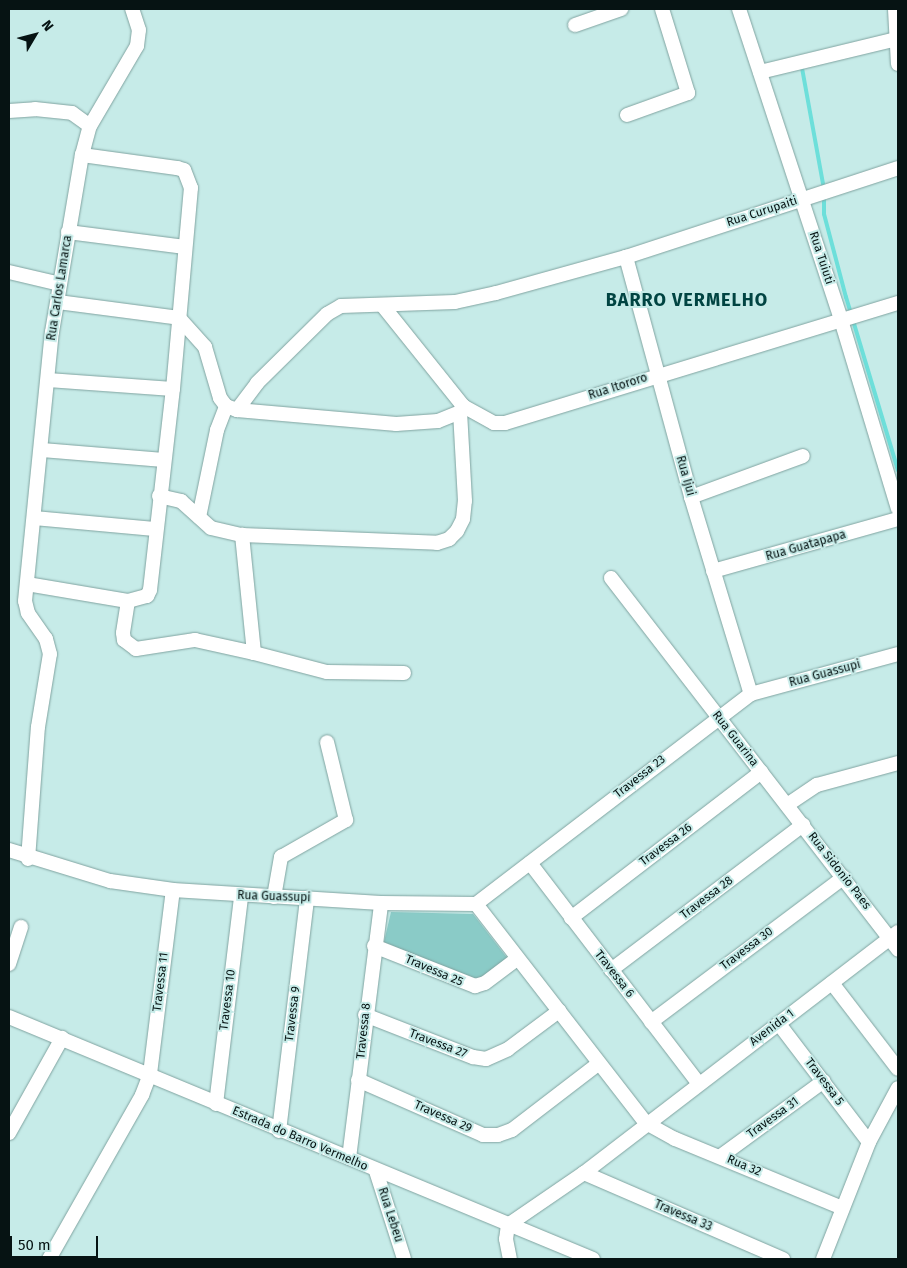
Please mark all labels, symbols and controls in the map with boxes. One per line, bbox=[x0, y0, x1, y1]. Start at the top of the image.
north arrow bbox=[10, 10, 60, 60]
text: N bbox=[38, 17, 57, 34]
street label: Rua Curupaiti bbox=[725, 194, 799, 230]
street label: Rua Tuiuti bbox=[806, 230, 836, 286]
street label: Rua Carlos Lamarca bbox=[45, 234, 75, 342]
district label: BARRO VERMELHO bbox=[604, 289, 770, 311]
street label: Rua Itororo bbox=[587, 371, 649, 403]
street label: Rua Ijui bbox=[672, 454, 698, 498]
street label: Rua Guatapapa bbox=[764, 528, 848, 564]
street label: Rua Guassupi bbox=[788, 658, 862, 690]
street label: Rua Guarina bbox=[709, 708, 761, 770]
street label: Travessa 23 bbox=[611, 752, 669, 802]
street label: Travessa 26 bbox=[637, 821, 695, 869]
street label: Rua Sidonio Paes bbox=[804, 830, 874, 912]
street label: Travessa 28 bbox=[678, 874, 736, 922]
street label: Rua Guassupi bbox=[237, 889, 311, 905]
street label: Travessa 30 bbox=[718, 925, 776, 973]
street label: Travessa 6 bbox=[591, 948, 637, 1000]
street label: Travessa 11 bbox=[150, 951, 172, 1013]
street label: Travessa 25 bbox=[403, 952, 465, 990]
street label: Travessa 10 bbox=[217, 969, 239, 1031]
street label: Travessa 9 bbox=[282, 985, 304, 1043]
street label: Travessa 8 bbox=[354, 1002, 374, 1060]
street label: Avenida 1 bbox=[747, 1007, 797, 1049]
street label: Travessa 27 bbox=[407, 1026, 469, 1062]
street label: Travessa 5 bbox=[802, 1056, 846, 1108]
street label: Travessa 31 bbox=[744, 1094, 802, 1142]
street label: Travessa 29 bbox=[412, 1098, 474, 1136]
street label: Estrada do Barro Vermelho bbox=[230, 1104, 370, 1174]
street label: Rua 32 bbox=[725, 1152, 763, 1180]
street label: Rua Lebeu bbox=[374, 1186, 406, 1244]
street label: Travessa 33 bbox=[652, 1197, 714, 1235]
scale bar bbox=[12, 1226, 100, 1258]
text: 50 m bbox=[18, 1236, 51, 1254]

